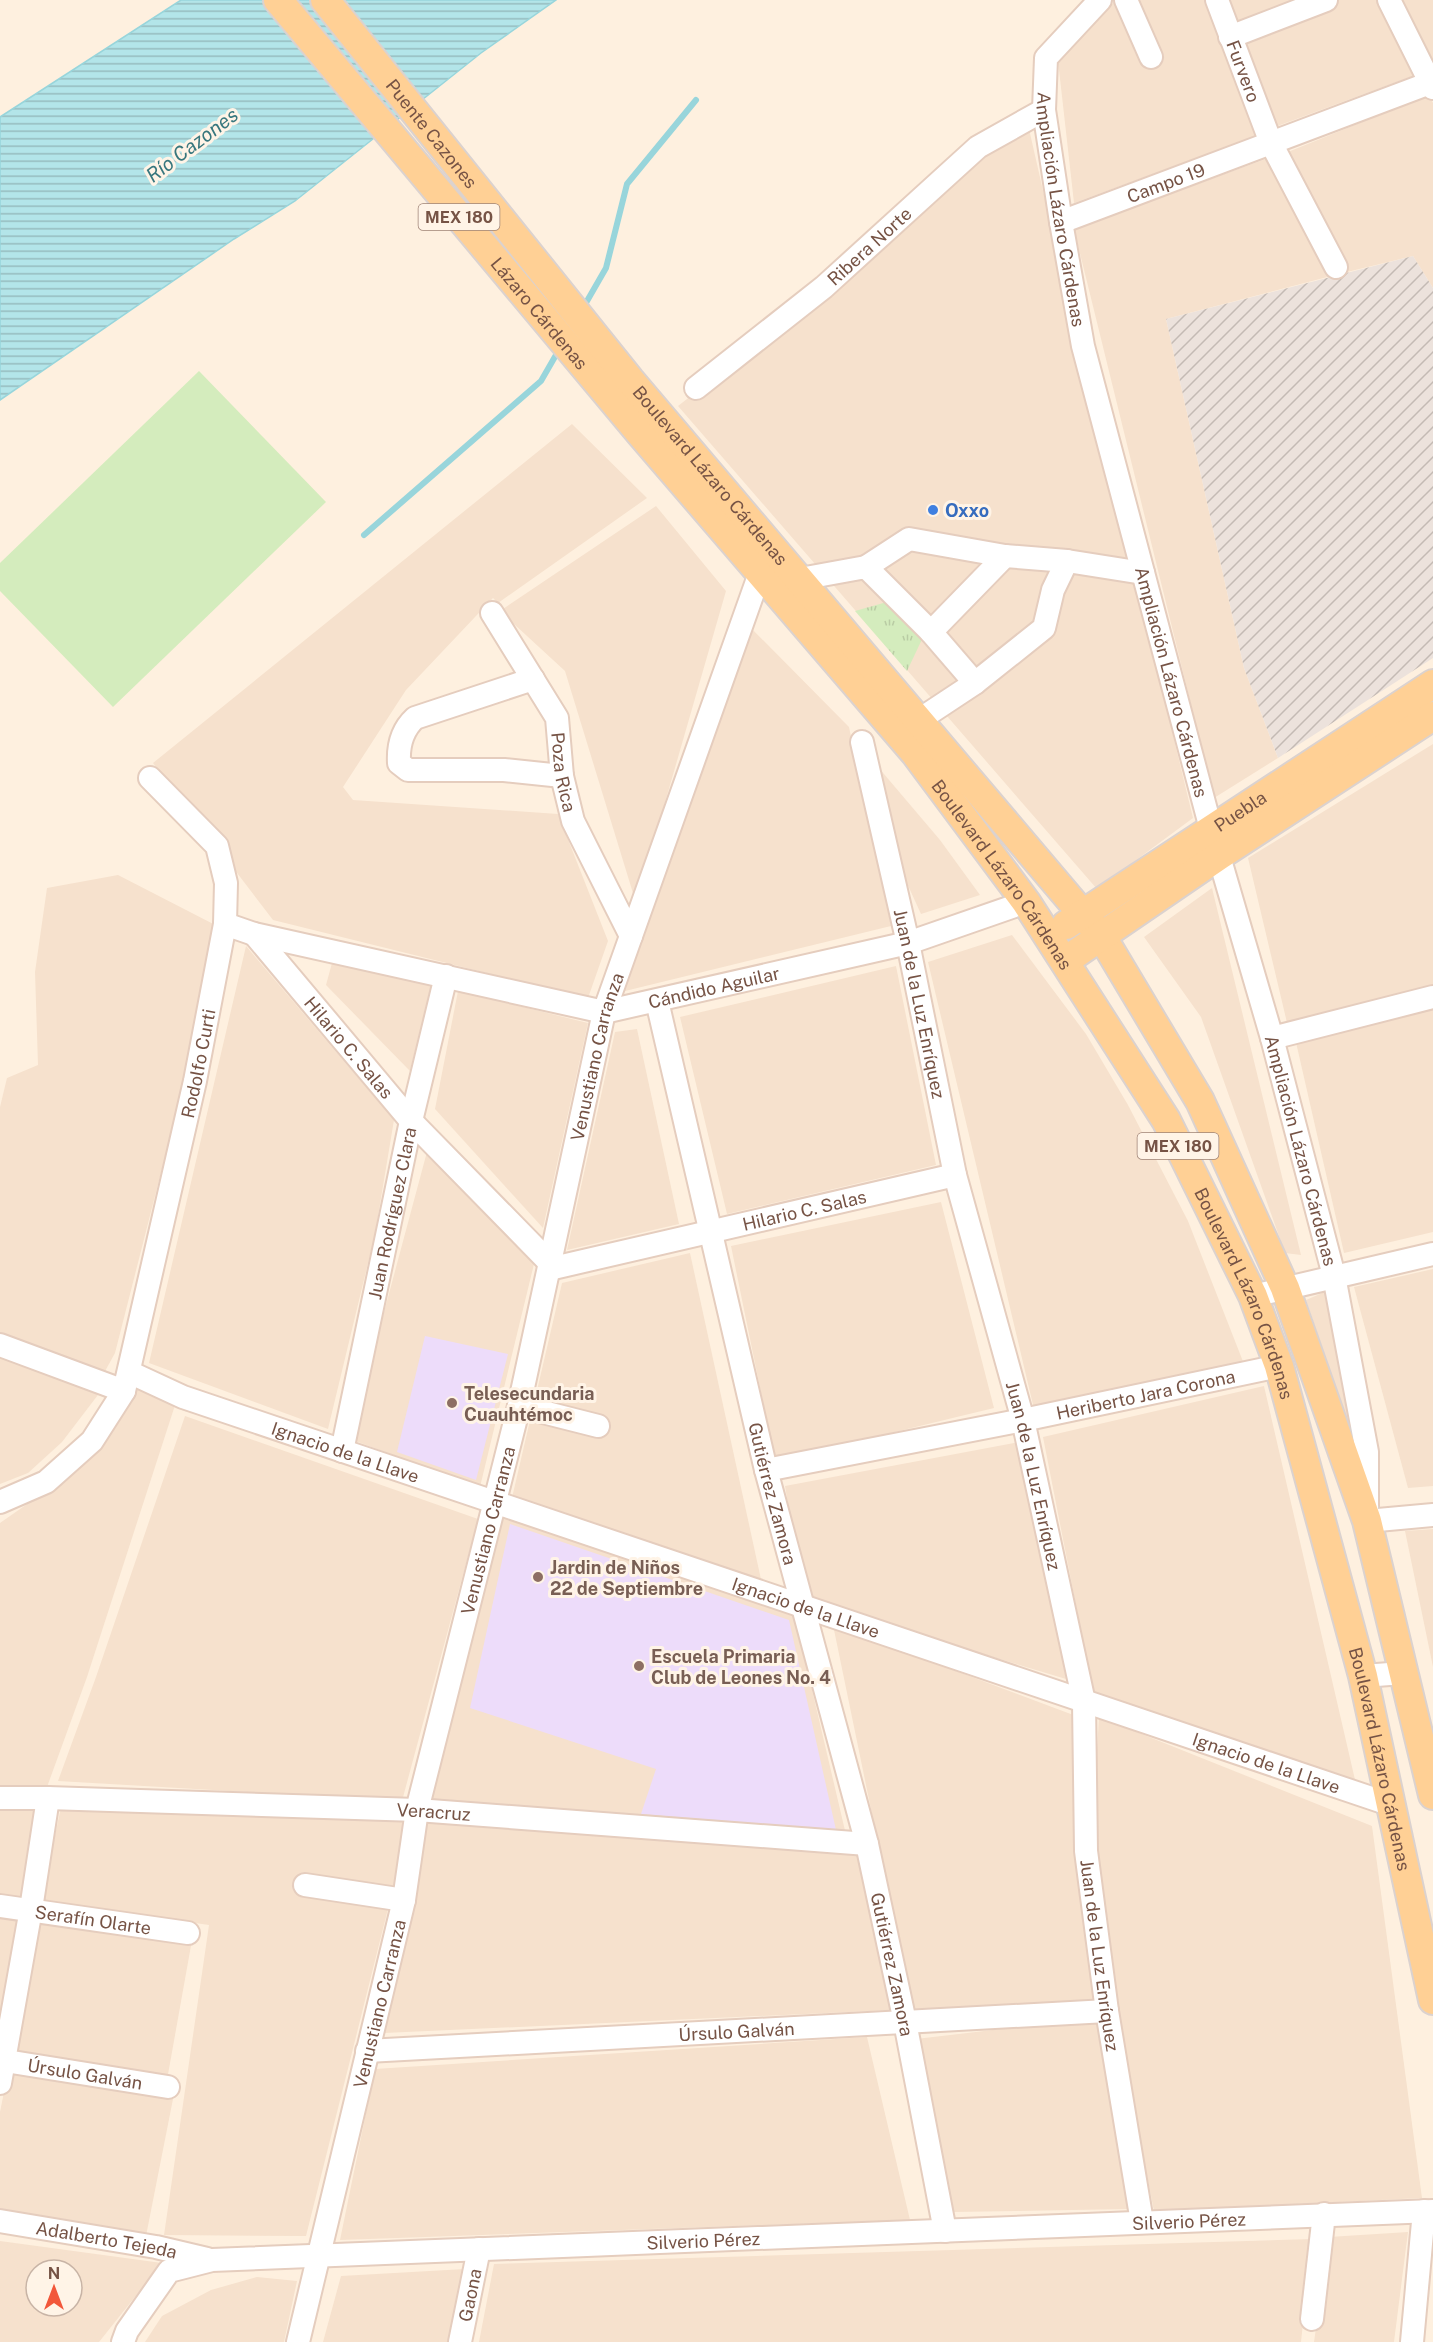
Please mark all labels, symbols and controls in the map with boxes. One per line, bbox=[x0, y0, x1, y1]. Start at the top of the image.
street label: Furvero bbox=[1223, 37, 1265, 105]
street label: Puente Cazones bbox=[382, 75, 482, 192]
street label: Ampliación Lázaro Cárdenas bbox=[1033, 92, 1090, 328]
water label: Río Cazones bbox=[141, 102, 243, 187]
street label: Campo 19 bbox=[1124, 158, 1208, 207]
street label: Ribera Norte bbox=[823, 203, 915, 289]
road number: MEX 180 bbox=[418, 204, 500, 230]
street label: Lázaro Cárdenas bbox=[487, 253, 593, 373]
street label: Boulevard Lázaro Cárdenas bbox=[629, 381, 792, 569]
place label: Oxxo bbox=[945, 500, 989, 521]
marker: Oxxo bbox=[926, 503, 940, 517]
street label: Ampliación Lázaro Cárdenas bbox=[1131, 564, 1213, 799]
street label: Poza Rica bbox=[548, 731, 581, 814]
street label: Boulevard Lázaro Cárdenas bbox=[928, 775, 1077, 973]
street label: Puebla bbox=[1210, 786, 1270, 836]
street label: Juan de la Luz Enríquez bbox=[890, 907, 950, 1100]
street label: Cándido Aguilar bbox=[646, 962, 782, 1012]
street label: Venustiano Carranza bbox=[566, 970, 628, 1143]
street label: Hilario C. Salas bbox=[300, 992, 398, 1103]
street label: Rodolfo Curti bbox=[176, 1007, 219, 1120]
street label: Ampliación Lázaro Cárdenas bbox=[1261, 1033, 1341, 1268]
street label: Juan Rodríguez Clara bbox=[364, 1125, 420, 1301]
road number: MEX 180 bbox=[1138, 1133, 1218, 1159]
street label: Boulevard Lázaro Cárdenas bbox=[1191, 1184, 1298, 1402]
street label: Hilario C. Salas bbox=[740, 1185, 868, 1234]
street label: Heriberto Jara Corona bbox=[1054, 1365, 1237, 1423]
street label: Juan de la Luz Enríquez bbox=[1002, 1379, 1066, 1572]
place label: Telesecundaria Cuauhtémoc bbox=[464, 1383, 594, 1425]
marker: Telesecundaria Cuauhtémoc bbox=[445, 1396, 459, 1410]
street label: Ignacio de la Llave bbox=[269, 1417, 422, 1486]
street label: Gutiérrez Zamora bbox=[745, 1420, 802, 1567]
street label: Venustiano Carranza bbox=[456, 1444, 519, 1616]
place label: Jardin de Niños 22 de Septiembre bbox=[550, 1557, 703, 1599]
marker: Jardin de Niños 22 de Septiembre bbox=[531, 1570, 545, 1584]
street label: Ignacio de la Llave bbox=[729, 1573, 882, 1642]
street label: Boulevard Lázaro Cárdenas bbox=[1345, 1645, 1415, 1873]
place label: Escuela Primaria Club de Leones No. 4 bbox=[651, 1646, 831, 1688]
marker: Escuela Primaria Club de Leones No. 4 bbox=[632, 1659, 646, 1673]
street label: Ignacio de la Llave bbox=[1190, 1728, 1343, 1797]
street label: Veracruz bbox=[396, 1799, 471, 1825]
street label: Juan de la Luz Enríquez bbox=[1077, 1858, 1124, 2053]
street label: Gutiérrez Zamora bbox=[867, 1891, 918, 2038]
street label: Serafín Olarte bbox=[34, 1901, 153, 1938]
street label: Venustiano Carranza bbox=[349, 1917, 409, 2090]
street label: Úrsulo Galván bbox=[678, 2017, 795, 2045]
street label: Úrsulo Galván bbox=[26, 2053, 144, 2093]
street label: Silverio Pérez bbox=[1132, 2208, 1246, 2234]
street label: Adalberto Tejeda bbox=[34, 2217, 179, 2262]
street label: Silverio Pérez bbox=[646, 2228, 761, 2253]
north arrow bbox=[24, 2258, 84, 2318]
text: N bbox=[48, 2264, 60, 2283]
street label: Gaona bbox=[454, 2267, 485, 2323]

